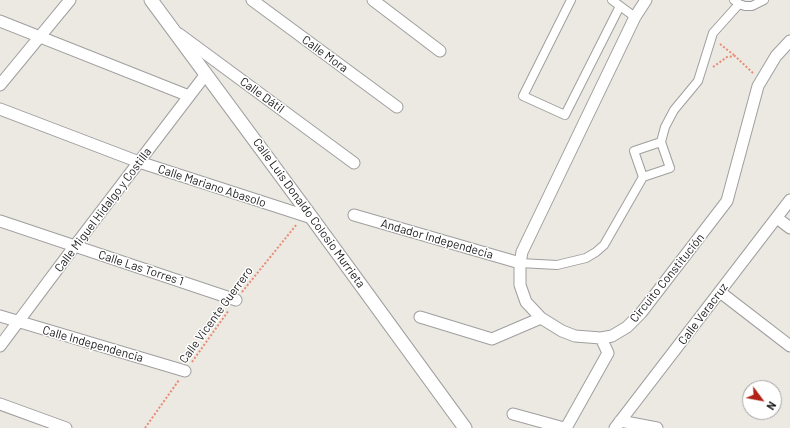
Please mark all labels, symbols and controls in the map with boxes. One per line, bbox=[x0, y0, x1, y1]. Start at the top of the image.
street label: Calle Mora bbox=[299, 33, 351, 75]
street label: Calle Dátil bbox=[237, 74, 287, 116]
street label: Calle Luis Donaldo Colosio Murrieta bbox=[250, 135, 368, 291]
street label: Calle Miguel Hidalgo y Costilla bbox=[52, 145, 154, 275]
street label: Calle Mariano Abasolo bbox=[156, 162, 268, 210]
street label: Andador Independecia bbox=[379, 216, 495, 262]
street label: Circuito Constitución bbox=[627, 231, 707, 325]
street label: Calle Las Torres 1 bbox=[97, 247, 185, 289]
street label: Calle Vicente Guerrero bbox=[176, 264, 256, 366]
street label: Calle Veracruz bbox=[675, 280, 731, 348]
street label: Calle Independencia bbox=[41, 323, 145, 365]
north arrow bbox=[742, 380, 782, 420]
text: N bbox=[764, 400, 779, 413]

